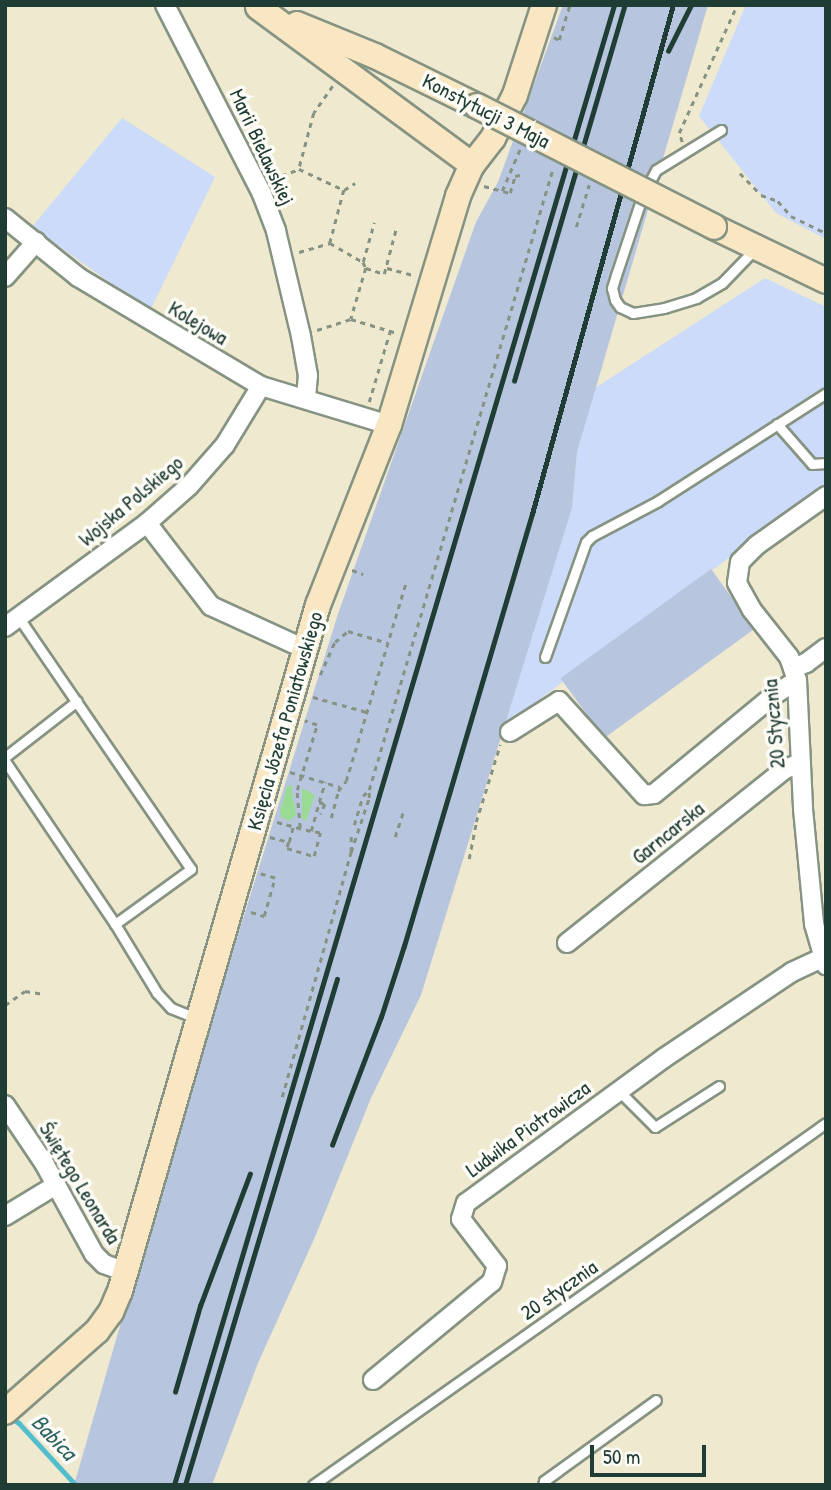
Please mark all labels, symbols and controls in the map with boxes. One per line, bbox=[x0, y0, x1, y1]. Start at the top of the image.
street label: Konstytucji 3 Maja bbox=[418, 68, 554, 154]
street label: Marii Bielawskiej bbox=[224, 85, 300, 209]
street label: Kolejowa bbox=[164, 296, 232, 350]
street label: Wojska Polskiego bbox=[74, 450, 188, 552]
street label: Księcia Józefa Poniatowskiego bbox=[242, 609, 328, 833]
street label: 20 Stycznia bbox=[758, 678, 790, 770]
street label: Garncarska bbox=[627, 796, 709, 870]
street label: Ludwika Piotrowicza bbox=[461, 1075, 595, 1183]
street label: Świętego Leonarda bbox=[34, 1118, 126, 1248]
street label: 20 stycznia bbox=[516, 1254, 602, 1326]
water label: Babica bbox=[26, 1408, 82, 1466]
scale bar bbox=[593, 1430, 708, 1474]
text: 50 m bbox=[603, 1442, 640, 1471]

